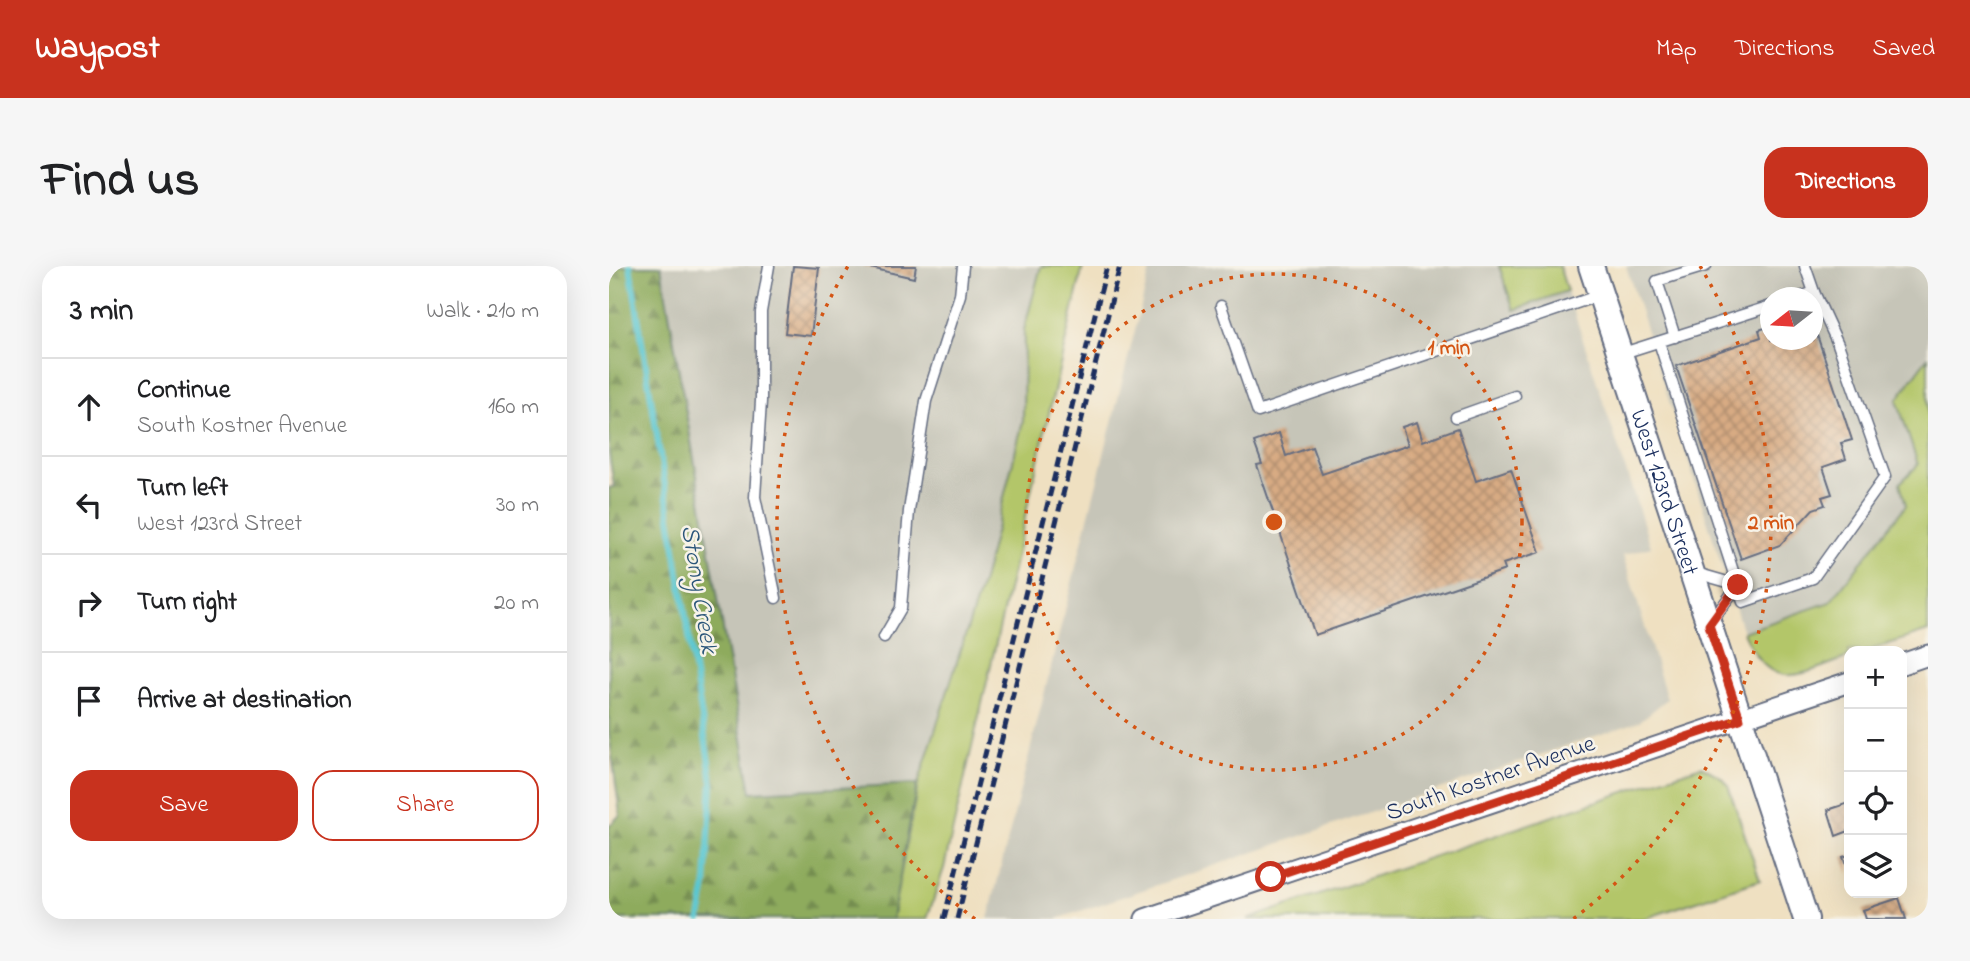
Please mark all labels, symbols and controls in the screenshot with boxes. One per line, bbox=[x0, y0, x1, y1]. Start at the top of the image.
text: Waypost bbox=[35, 25, 160, 73]
text: Map bbox=[1656, 32, 1697, 67]
text: Directions bbox=[1735, 32, 1834, 67]
text: Saved bbox=[1872, 32, 1935, 67]
text: Find us bbox=[42, 146, 199, 218]
button: Directions bbox=[1764, 147, 1928, 218]
north arrow bbox=[1760, 287, 1823, 350]
text: 3 min bbox=[70, 290, 133, 334]
text: Walk · 210 m bbox=[426, 295, 539, 328]
text: 1 min bbox=[1428, 334, 1470, 364]
text: Continue bbox=[137, 372, 230, 410]
icon: ahead bbox=[70, 388, 108, 426]
text: 160 m bbox=[488, 391, 539, 424]
street label: West 123rd Street bbox=[1619, 405, 1707, 580]
text: South Kostner Avenue bbox=[137, 410, 347, 443]
text: Turn left bbox=[137, 470, 228, 508]
icon: left bbox=[70, 486, 108, 524]
text: 30 m bbox=[496, 489, 539, 522]
text: West 123rd Street bbox=[137, 508, 302, 541]
text: 2 min bbox=[1747, 509, 1794, 539]
centre of rings bbox=[1262, 510, 1286, 534]
water label: Stony Creek bbox=[669, 522, 727, 658]
route end bbox=[1722, 569, 1753, 600]
icon: right bbox=[70, 584, 108, 622]
text: Turn right bbox=[137, 584, 237, 622]
text: 20 m bbox=[494, 587, 539, 620]
map controls bbox=[1844, 646, 1907, 898]
button: + bbox=[1844, 646, 1907, 709]
icon: arrive bbox=[70, 682, 108, 720]
text: Arrive at destination bbox=[137, 682, 352, 720]
button: − bbox=[1844, 709, 1907, 772]
street label: South Kostner Avenue bbox=[1381, 727, 1600, 832]
button: Save bbox=[70, 770, 298, 841]
button: Share bbox=[312, 770, 539, 841]
button: locate bbox=[1844, 772, 1907, 835]
button: layers bbox=[1844, 835, 1907, 898]
route start bbox=[1255, 861, 1286, 892]

